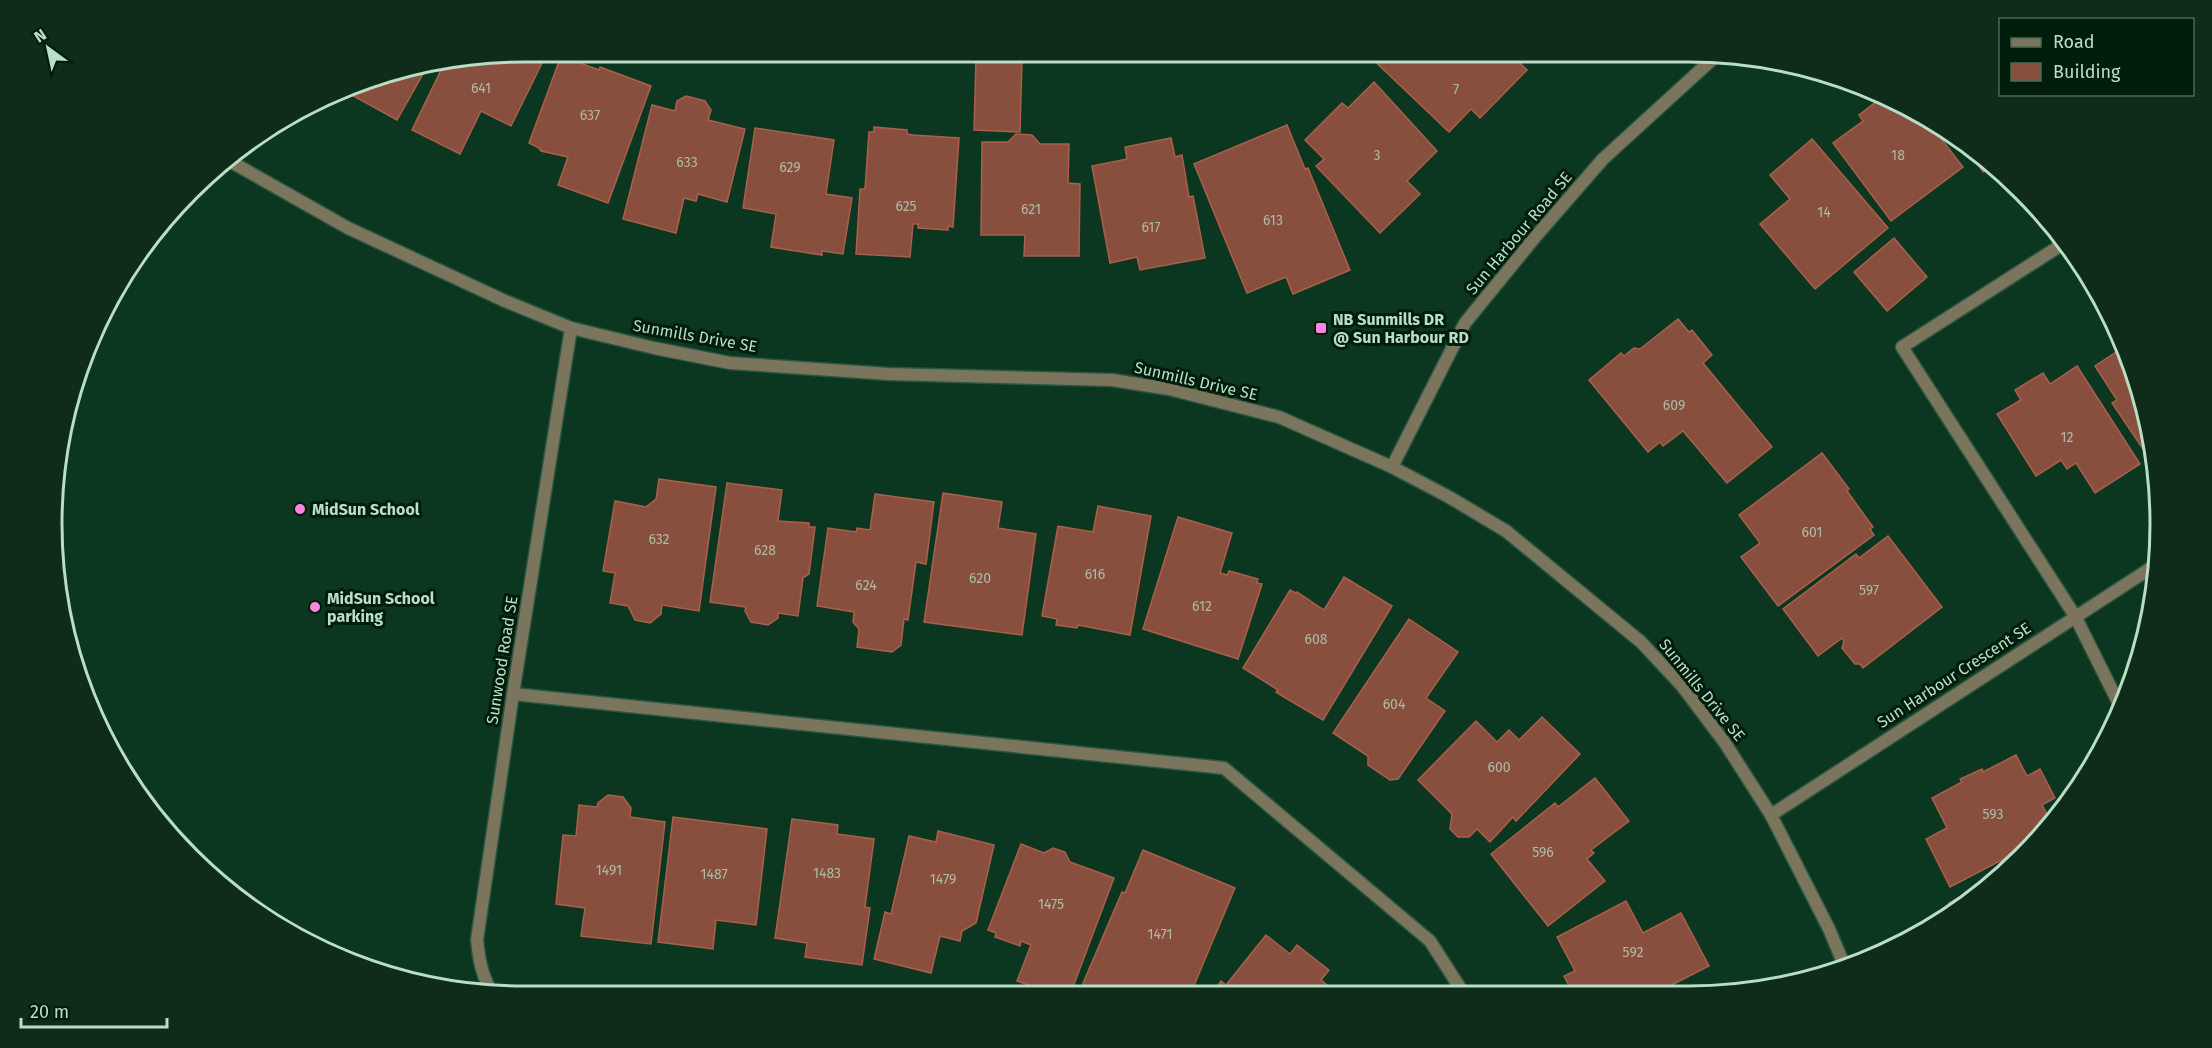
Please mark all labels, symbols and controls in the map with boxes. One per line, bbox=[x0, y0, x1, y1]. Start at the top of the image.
north arrow bbox=[18, 18, 78, 78]
legend bbox=[1999, 18, 2194, 96]
text: N bbox=[30, 25, 50, 47]
text: Road bbox=[2053, 31, 2095, 53]
text: Building bbox=[2053, 61, 2121, 83]
house number: 641 bbox=[471, 80, 491, 97]
house number: 7 bbox=[1453, 81, 1459, 98]
house number: 637 bbox=[580, 107, 600, 124]
house number: 3 bbox=[1374, 147, 1381, 164]
house number: 18 bbox=[1891, 147, 1905, 164]
house number: 633 bbox=[676, 154, 698, 171]
house number: 629 bbox=[779, 159, 801, 176]
street label: Sun Harbour Road SE bbox=[1462, 168, 1576, 298]
house number: 625 bbox=[895, 198, 917, 215]
house number: 621 bbox=[1021, 201, 1041, 218]
house number: 14 bbox=[1817, 204, 1831, 221]
house number: 613 bbox=[1263, 212, 1283, 229]
house number: 617 bbox=[1141, 219, 1161, 236]
place label: NB Sunmills DR @ Sun Harbour RD bbox=[1333, 310, 1469, 347]
street label: Sunmills Drive SE bbox=[631, 316, 759, 356]
marker: NB Sunmills DR @ Sun Harbour RD bbox=[1314, 321, 1328, 335]
street label: Sunmills Drive SE bbox=[1133, 358, 1259, 404]
house number: 609 bbox=[1663, 397, 1685, 414]
house number: 12 bbox=[2061, 429, 2074, 446]
place label: MidSun School bbox=[312, 500, 420, 519]
marker: MidSun School bbox=[293, 502, 307, 516]
house number: 601 bbox=[1802, 524, 1823, 541]
house number: 632 bbox=[648, 531, 670, 548]
house number: 628 bbox=[754, 542, 776, 559]
house number: 616 bbox=[1085, 566, 1105, 583]
house number: 620 bbox=[969, 570, 991, 587]
house number: 624 bbox=[855, 577, 877, 594]
house number: 597 bbox=[1859, 582, 1879, 599]
place label: MidSun School parking bbox=[327, 589, 435, 626]
street label: Sunwood Road SE bbox=[482, 594, 522, 726]
house number: 612 bbox=[1192, 598, 1212, 615]
marker: MidSun School parking bbox=[308, 600, 322, 614]
street label: Sun Harbour Crescent SE bbox=[1874, 618, 2034, 732]
house number: 608 bbox=[1305, 631, 1328, 648]
street label: Sunmills Drive SE bbox=[1655, 635, 1749, 745]
house number: 604 bbox=[1383, 696, 1406, 713]
house number: 600 bbox=[1487, 759, 1511, 776]
house number: 593 bbox=[1983, 806, 2003, 823]
house number: 596 bbox=[1532, 844, 1554, 861]
house number: 1491 bbox=[596, 862, 622, 879]
house number: 1483 bbox=[813, 865, 841, 882]
house number: 1487 bbox=[700, 866, 728, 883]
house number: 1479 bbox=[930, 871, 956, 888]
house number: 1475 bbox=[1038, 896, 1064, 913]
house number: 1471 bbox=[1147, 926, 1173, 943]
house number: 592 bbox=[1623, 944, 1643, 961]
scale bar bbox=[21, 991, 166, 1029]
text: 20 m bbox=[30, 1001, 69, 1023]

